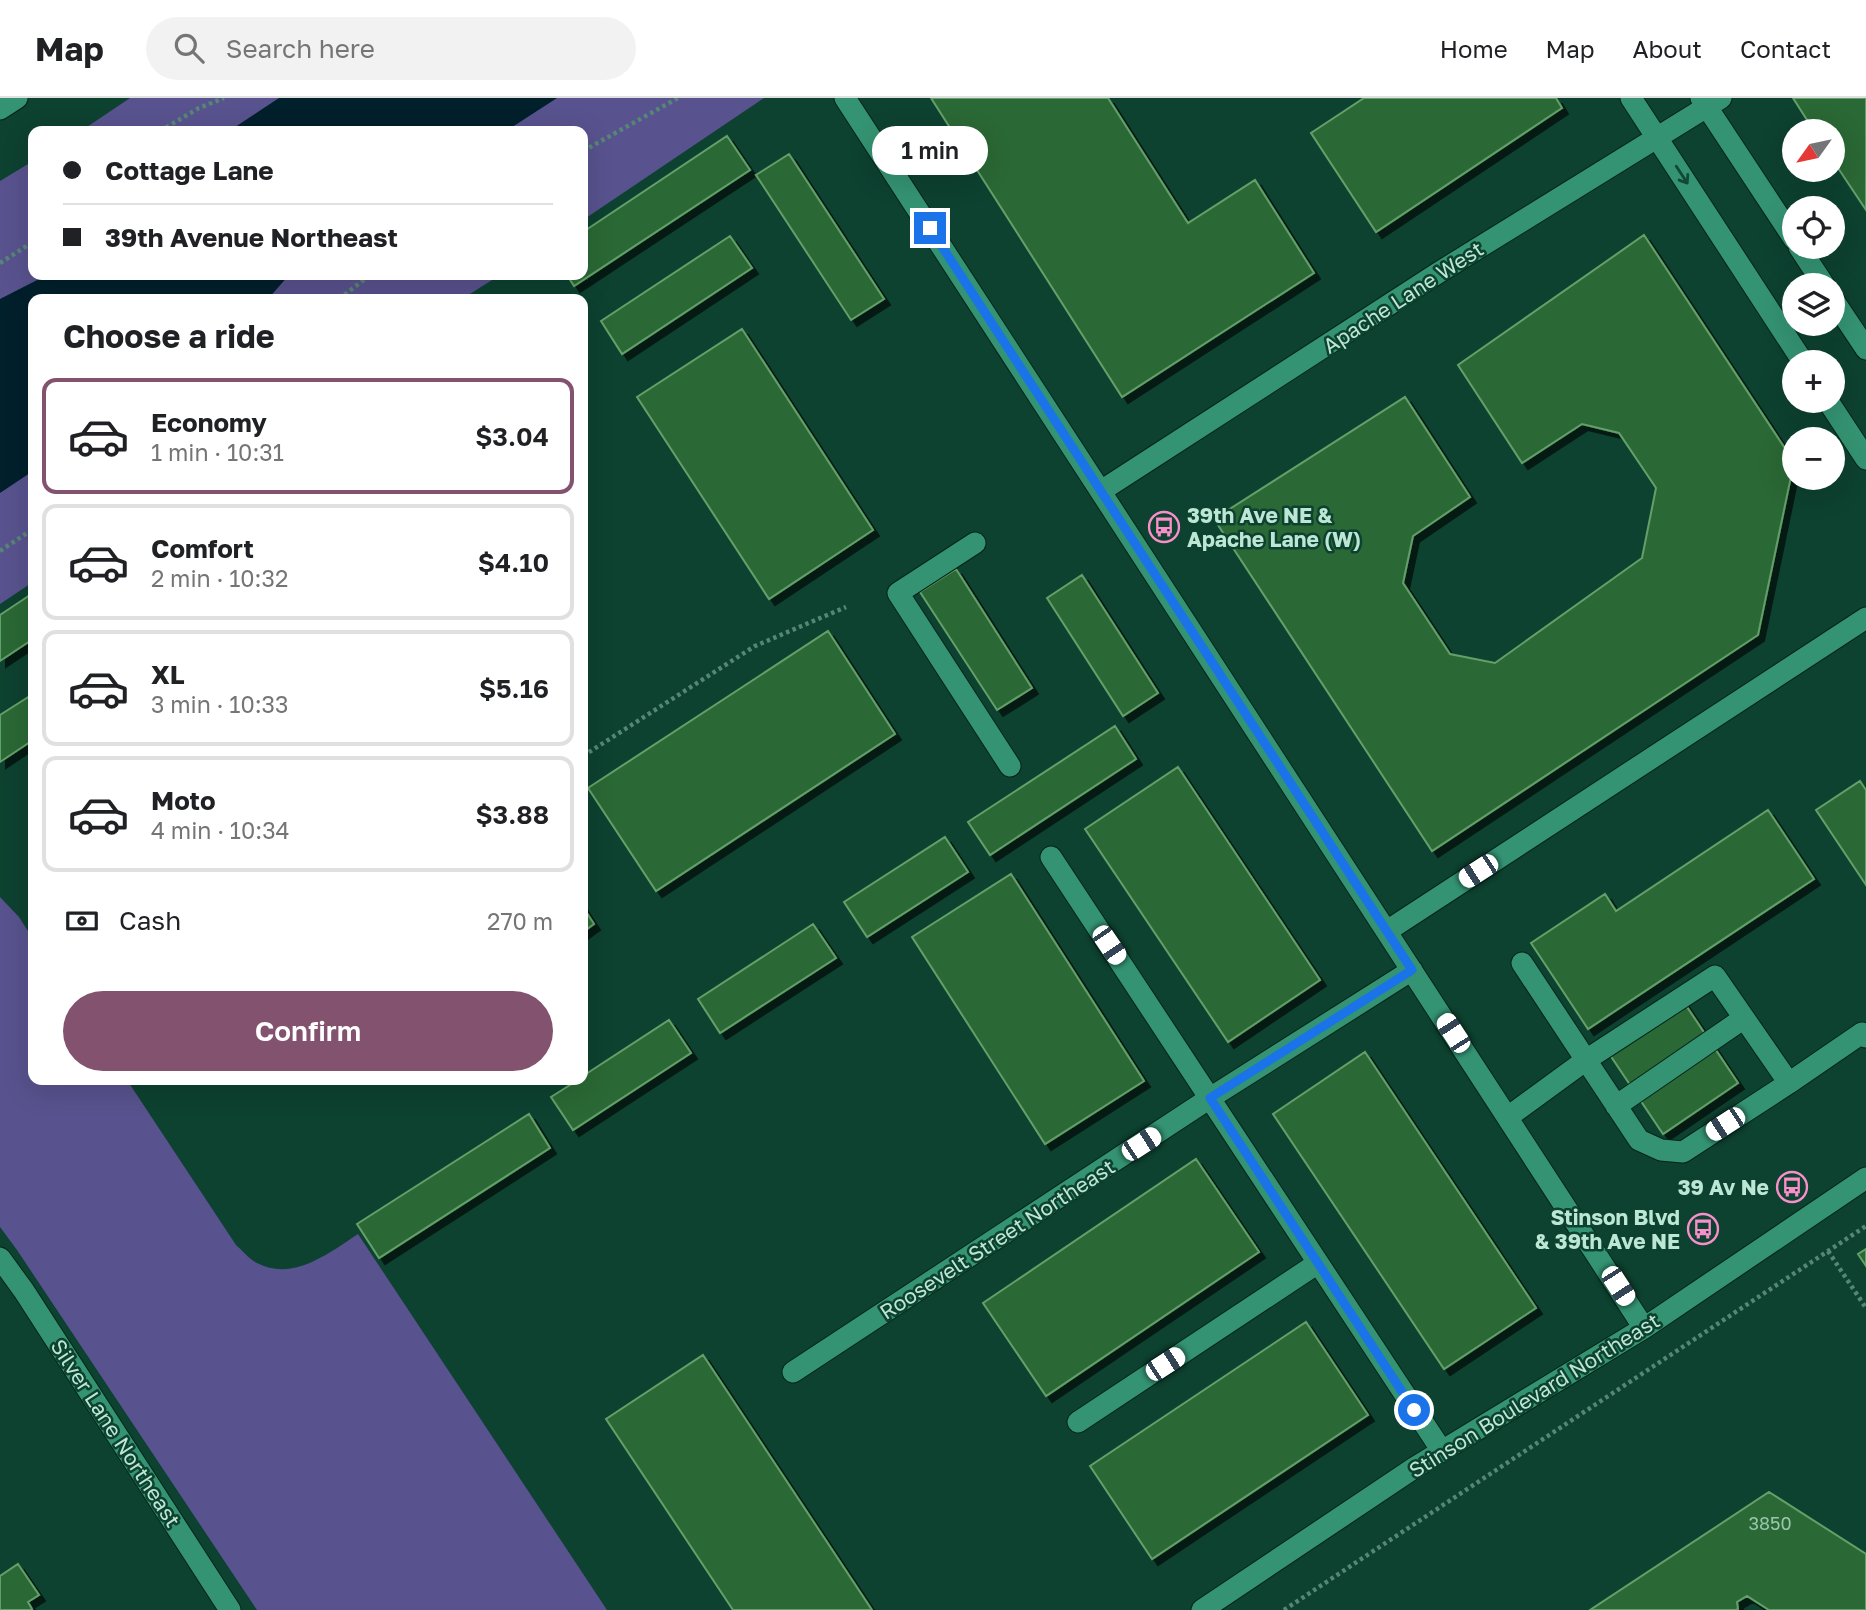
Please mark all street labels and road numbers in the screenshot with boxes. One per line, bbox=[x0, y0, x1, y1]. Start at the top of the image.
street label: Apache Lane West bbox=[1318, 235, 1488, 359]
street label: Roosevelt Street Northeast bbox=[875, 1153, 1119, 1325]
street label: Stinson Boulevard Northeast bbox=[1404, 1307, 1664, 1483]
street label: Silver Lane Northeast bbox=[46, 1334, 186, 1532]

